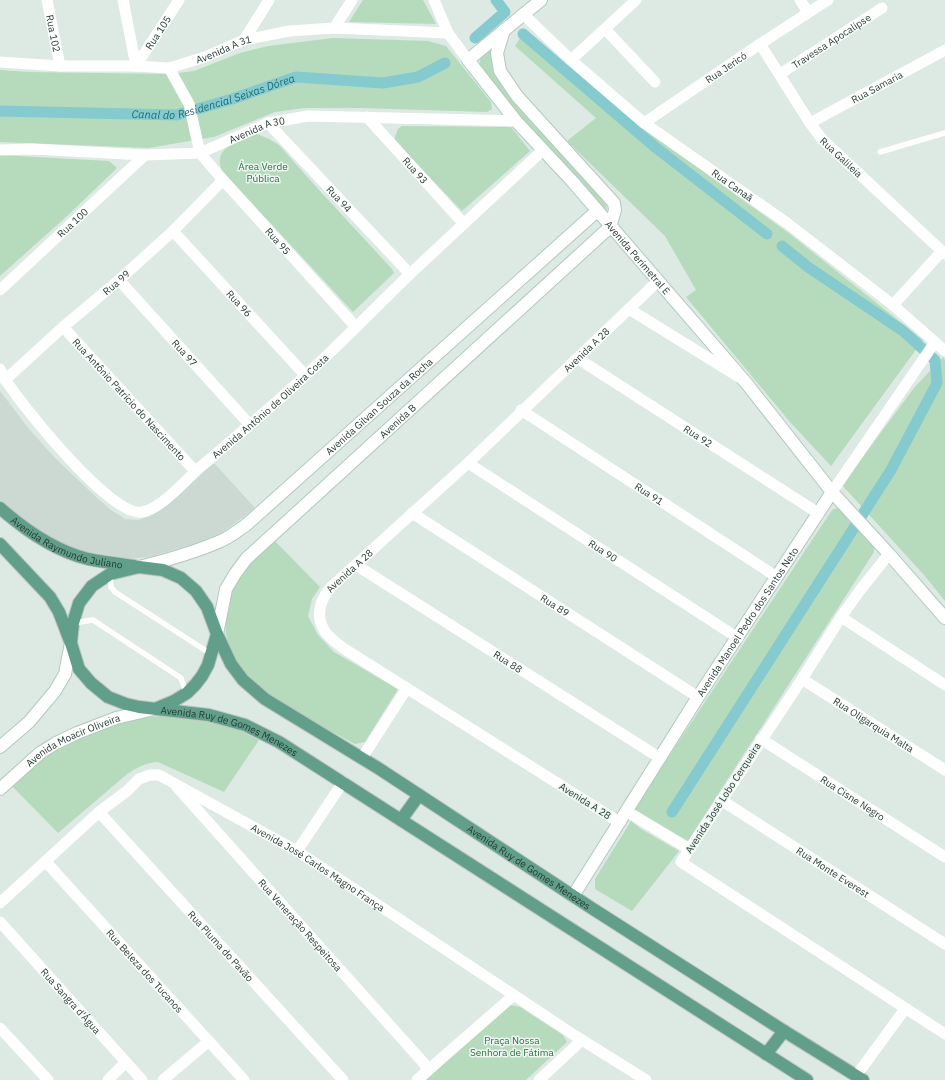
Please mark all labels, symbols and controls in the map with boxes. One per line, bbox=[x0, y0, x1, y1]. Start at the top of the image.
street label: Travessa Apocalipse bbox=[789, 10, 874, 71]
street label: Rua 105 bbox=[142, 13, 174, 52]
street label: Rua 102 bbox=[44, 14, 64, 53]
street label: Avenida A 31 bbox=[194, 32, 252, 66]
street label: Rua Jericó bbox=[703, 48, 749, 86]
street label: Rua Samaria bbox=[849, 67, 905, 106]
water label: Canal do Residencial Seixas Dórea bbox=[132, 71, 297, 122]
street label: Avenida A 30 bbox=[227, 114, 286, 146]
street label: Rua Galileia bbox=[817, 134, 866, 181]
street label: Rua 93 bbox=[400, 154, 431, 186]
park label: Área Verde Pública bbox=[238, 160, 288, 185]
street label: Rua Canaã bbox=[709, 166, 756, 204]
street label: Rua 94 bbox=[324, 183, 355, 215]
street label: Rua 100 bbox=[54, 205, 91, 240]
street label: Avenida Perimetral E bbox=[602, 218, 673, 297]
street label: Rua 95 bbox=[263, 225, 294, 257]
street label: Rua 99 bbox=[100, 267, 132, 298]
street label: Rua 96 bbox=[224, 287, 255, 319]
street label: Avenida A 28 bbox=[560, 325, 612, 375]
street label: Rua Antônio Patrício do Nascimento bbox=[70, 335, 189, 463]
street label: Rua 97 bbox=[169, 337, 200, 369]
street label: Avenida Antônio de Oliveira Costa bbox=[209, 351, 332, 461]
street label: Avenida Gilvan Souza da Rocha bbox=[322, 354, 436, 458]
street label: Avenida B bbox=[377, 401, 418, 441]
street label: Rua 92 bbox=[681, 422, 715, 450]
street label: Rua 91 bbox=[632, 479, 666, 508]
street label: Avenida Raymundo Juliano bbox=[8, 513, 124, 571]
street label: Rua 90 bbox=[586, 536, 620, 565]
street label: Avenida Manoel Pedro dos Santos Neto bbox=[694, 544, 801, 699]
street label: Avenida A 28 bbox=[323, 546, 375, 595]
street label: Rua 89 bbox=[538, 591, 572, 619]
street label: Rua 88 bbox=[491, 647, 525, 675]
street label: Rua Oligarquia Malta bbox=[831, 694, 917, 755]
street label: Avenida Ruy de Gomes Menezes bbox=[160, 703, 300, 759]
street label: Avenida Moacir Oliveira bbox=[23, 711, 122, 769]
street label: Avenida José Lobo Cerqueira bbox=[682, 740, 764, 856]
street label: Rua Cisne Negro bbox=[818, 772, 888, 824]
street label: Avenida A 28 bbox=[557, 780, 613, 822]
street label: Avenida José Carlos Magno França bbox=[249, 821, 388, 914]
street label: Avenida Ruy de Gomes Menezes bbox=[465, 822, 593, 912]
street label: Rua Monte Everest bbox=[794, 844, 872, 900]
street label: Rua Veneração Respeitosa bbox=[256, 876, 345, 974]
street label: Rua Pluma do Pavão bbox=[185, 908, 257, 984]
street label: Rua Beleza dos Tucanos bbox=[104, 926, 186, 1015]
street label: Rua Sangra d'Água bbox=[38, 965, 104, 1037]
park label: Praça Nossa Senhora de Fátima bbox=[470, 1034, 555, 1059]

